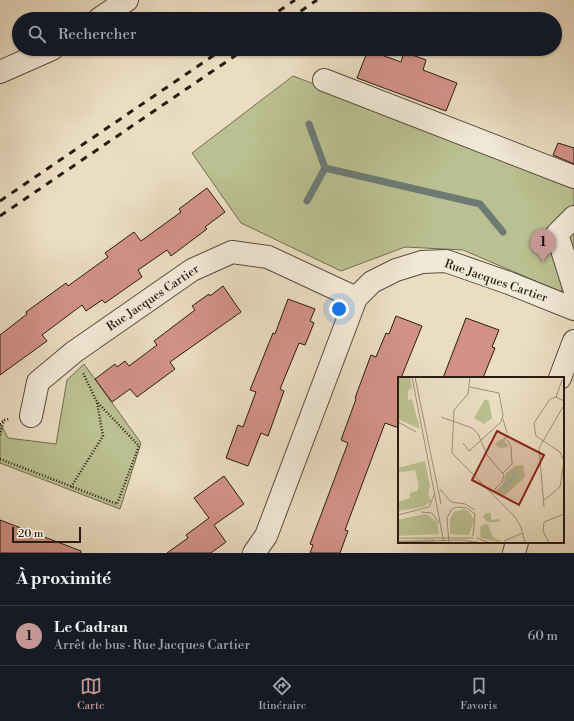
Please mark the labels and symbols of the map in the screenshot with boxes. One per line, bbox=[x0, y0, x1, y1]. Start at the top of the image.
pin: 1 bbox=[530, 229, 556, 262]
street label: Rue Jacques Cartier bbox=[442, 256, 550, 306]
street label: Rue Jacques Cartier bbox=[104, 262, 202, 334]
your location bbox=[329, 299, 349, 319]
inset map bbox=[398, 377, 564, 543]
scale bar bbox=[12, 525, 81, 544]

